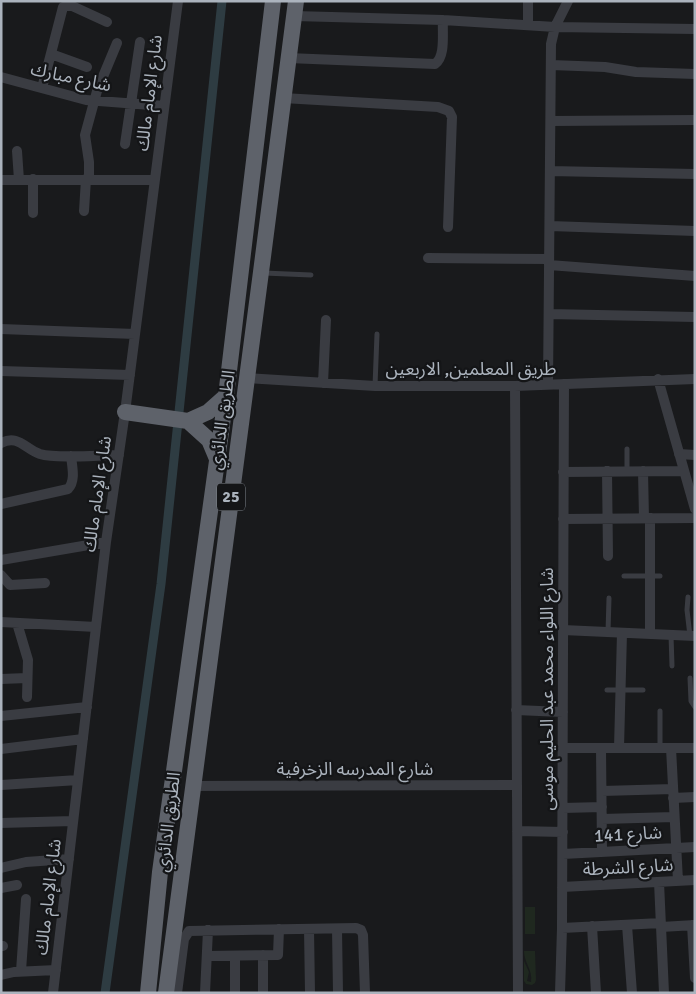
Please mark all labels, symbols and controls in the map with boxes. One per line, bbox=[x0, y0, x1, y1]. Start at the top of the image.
street label: شارع الإمام مالك bbox=[131, 34, 170, 153]
street label: شارع مبارك bbox=[28, 58, 113, 99]
street label: طريق المعلمين, الاربعين bbox=[386, 358, 556, 380]
street label: الطريق الدائري bbox=[204, 369, 242, 472]
street label: شارع الإمام مالك bbox=[78, 434, 119, 554]
road number: 25 bbox=[217, 484, 245, 511]
street label: شارع اللواء محمد عبد الحليم موسى bbox=[536, 567, 561, 811]
street label: شارع المدرسه الزخرفية bbox=[277, 758, 433, 783]
street label: الطريق الدائري bbox=[151, 771, 187, 874]
street label: شارع 141 bbox=[593, 821, 663, 850]
street label: شارع الإمام مالك bbox=[30, 838, 69, 957]
street label: شارع الشرطة bbox=[582, 854, 674, 883]

